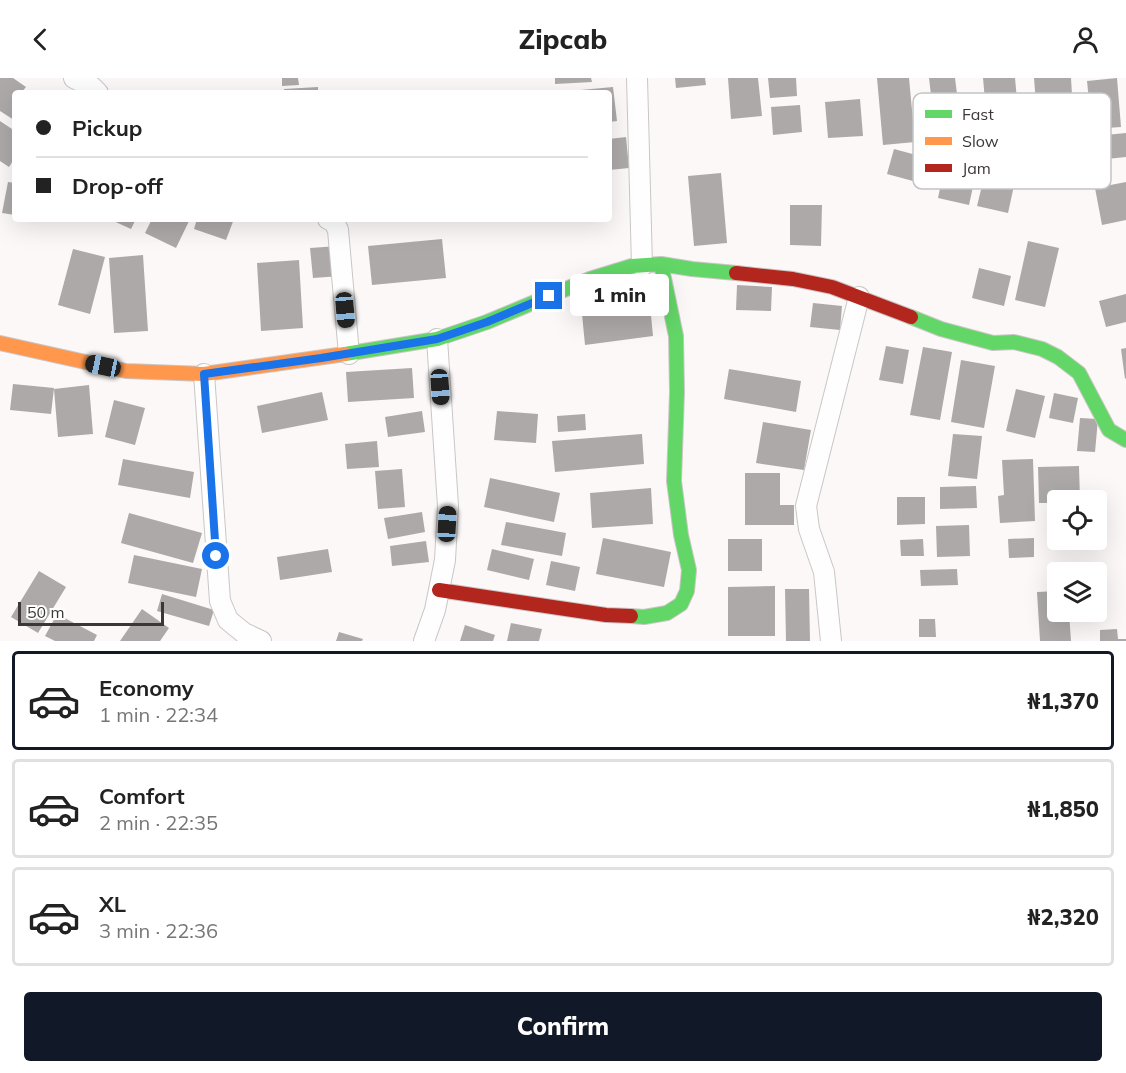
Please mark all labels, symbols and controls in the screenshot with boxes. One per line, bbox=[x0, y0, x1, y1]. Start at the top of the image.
text: Zipcab bbox=[519, 22, 607, 56]
icon: back bbox=[24, 23, 57, 56]
icon: person bbox=[1069, 23, 1102, 56]
legend bbox=[913, 93, 1111, 189]
text: Fast bbox=[962, 104, 994, 124]
text: Pickup bbox=[72, 114, 142, 142]
text: Slow bbox=[962, 131, 999, 151]
text: Jam bbox=[962, 158, 991, 178]
text: Drop-off bbox=[72, 172, 163, 200]
callout: 1 min bbox=[570, 275, 669, 317]
route end bbox=[535, 282, 562, 309]
text: 1 min bbox=[593, 282, 646, 307]
car bbox=[334, 291, 356, 329]
car bbox=[84, 353, 122, 379]
car bbox=[430, 368, 450, 406]
map controls bbox=[1047, 490, 1107, 622]
button: locate bbox=[1047, 490, 1107, 550]
car bbox=[437, 506, 457, 542]
route start bbox=[202, 542, 229, 569]
button: layers bbox=[1047, 562, 1107, 622]
scale bar bbox=[18, 599, 164, 626]
text: 50 m bbox=[27, 602, 64, 622]
icon: car bbox=[27, 674, 81, 728]
text: Economy bbox=[99, 674, 194, 702]
text: ₦1,370 bbox=[1027, 687, 1099, 715]
text: 1 min · 22:34 bbox=[99, 702, 218, 727]
icon: car bbox=[27, 782, 81, 836]
text: Comfort bbox=[99, 782, 185, 810]
text: ₦1,850 bbox=[1027, 795, 1099, 823]
text: 2 min · 22:35 bbox=[99, 810, 218, 835]
icon: car bbox=[27, 890, 81, 944]
text: XL bbox=[99, 890, 126, 918]
text: ₦2,320 bbox=[1027, 903, 1099, 931]
text: 3 min · 22:36 bbox=[99, 918, 218, 943]
button: Confirm bbox=[24, 992, 1102, 1061]

